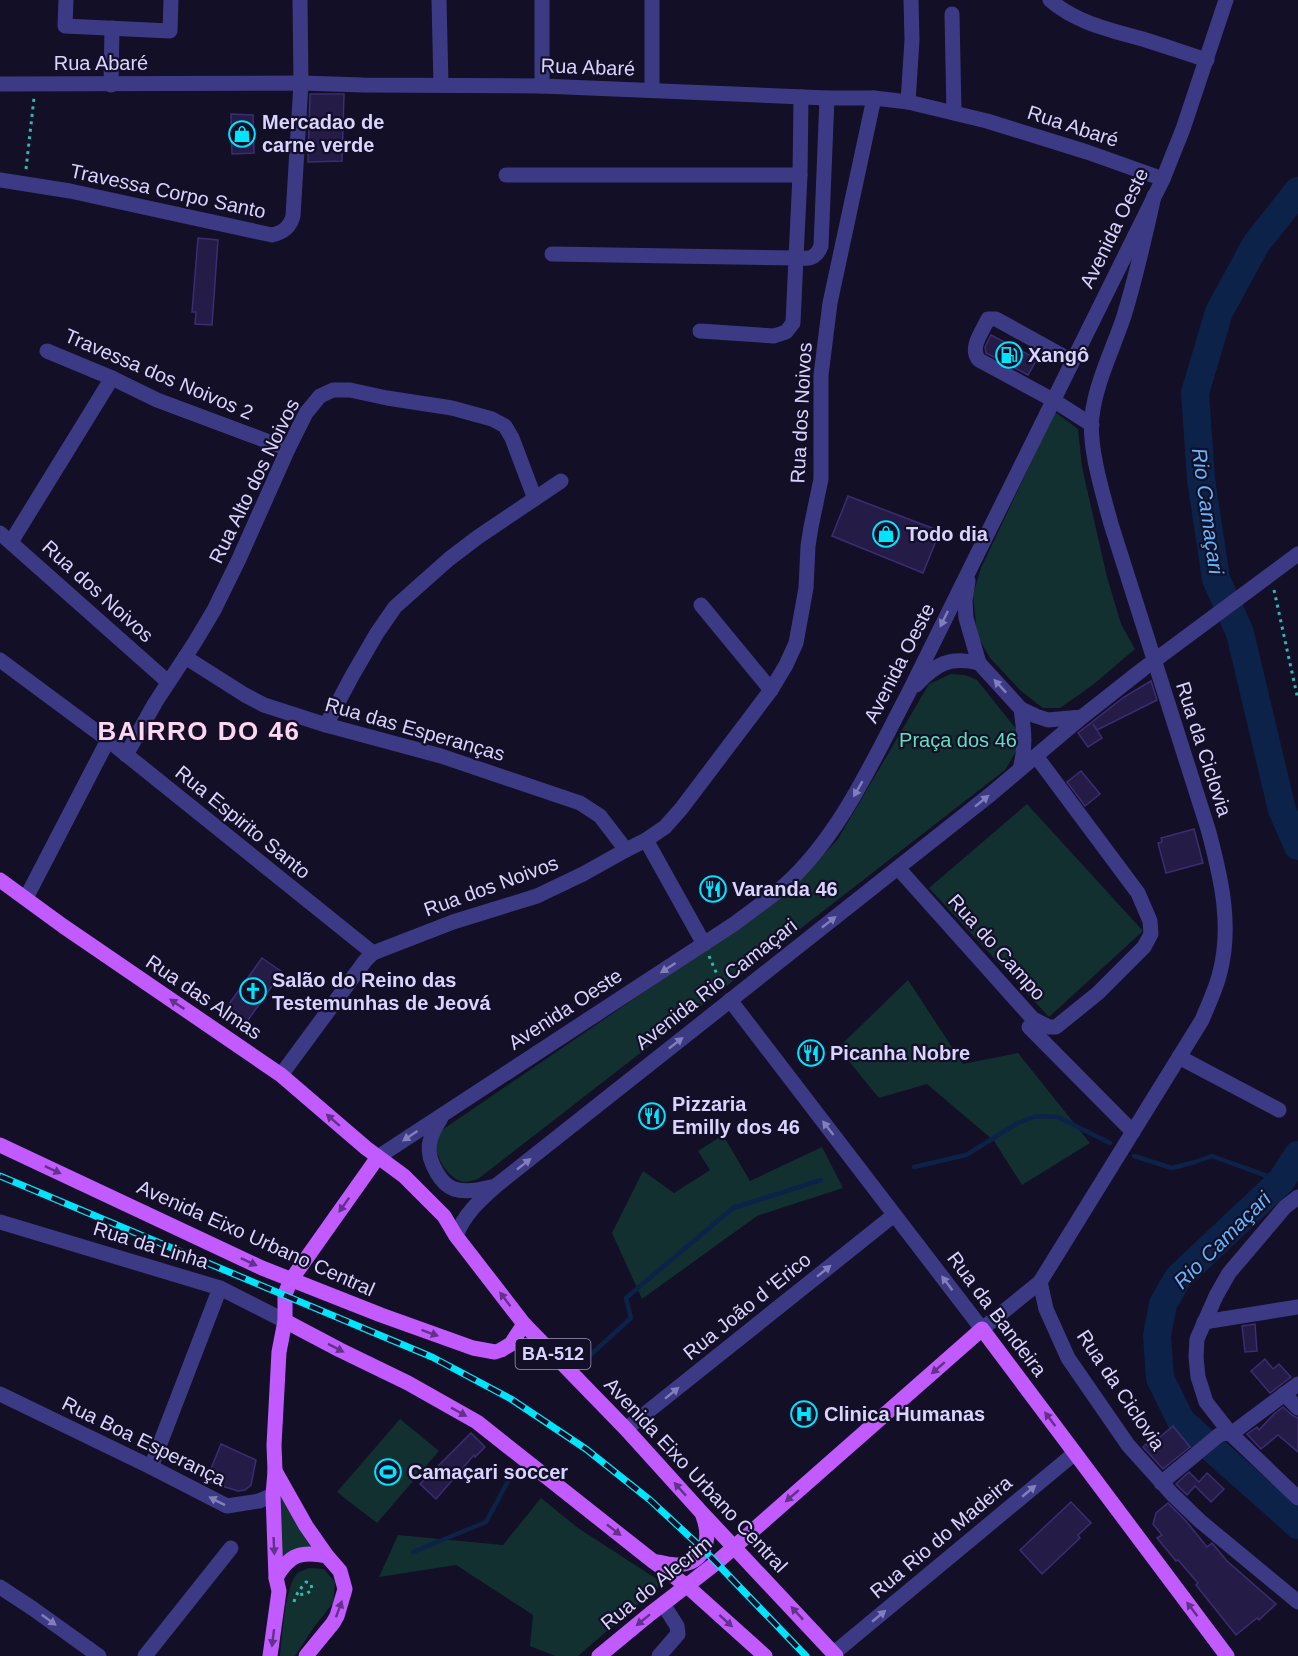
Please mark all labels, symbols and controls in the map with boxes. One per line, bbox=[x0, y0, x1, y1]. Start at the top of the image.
street label: Rua Abaré bbox=[54, 52, 148, 74]
street label: Rua Abaré bbox=[540, 54, 636, 80]
street label: Rua Abaré bbox=[1025, 101, 1121, 151]
place label: Mercadao de carne verde bbox=[262, 111, 384, 156]
shop icon: Mercadao de carne verde bbox=[227, 119, 257, 149]
street label: Travessa Corpo Santo bbox=[68, 160, 268, 222]
street label: Avenida Oeste bbox=[1075, 164, 1153, 292]
street label: Travessa dos Noivos 2 bbox=[61, 324, 257, 424]
fuel station icon: Xangô bbox=[994, 340, 1024, 370]
street label: Rua dos Noivos bbox=[786, 342, 816, 484]
place label: Xangô bbox=[1028, 344, 1089, 366]
street label: Rua Alto dos Noivos bbox=[205, 395, 303, 567]
water label: Rio Camaçari bbox=[1188, 446, 1228, 577]
shop icon: Todo dia bbox=[871, 519, 901, 549]
place label: Todo dia bbox=[906, 523, 989, 545]
street label: Rua dos Noivos bbox=[38, 536, 158, 646]
street label: Avenida Oeste bbox=[859, 600, 939, 726]
one-way arrow bbox=[940, 611, 949, 628]
one-way arrow bbox=[994, 679, 1007, 694]
street label: Rua da Ciclovia bbox=[1172, 679, 1236, 820]
street label: Rua das Esperanças bbox=[323, 693, 507, 765]
district label: BAIRRO DO 46 bbox=[98, 716, 300, 746]
park label: Praça dos 46 bbox=[899, 729, 1017, 751]
street label: Rua Espirito Santo bbox=[171, 761, 315, 883]
one-way arrow bbox=[852, 781, 863, 797]
one-way arrow bbox=[974, 794, 990, 807]
street label: Rua dos Noivos bbox=[421, 852, 561, 920]
restaurant icon: Varanda 46 bbox=[698, 874, 728, 904]
place label: Varanda 46 bbox=[732, 878, 838, 900]
street label: Rua do Campo bbox=[944, 890, 1050, 1004]
street label: Avenida Rio Camaçari bbox=[631, 914, 801, 1054]
one-way arrow bbox=[821, 915, 837, 928]
street label: Rua das Almas bbox=[142, 950, 266, 1044]
one-way arrow bbox=[660, 962, 676, 974]
street label: Avenida Oeste bbox=[504, 964, 626, 1054]
place label: Salão do Reino das Testemunhas de Jeová bbox=[272, 969, 491, 1014]
church icon: Salão do Reino das Testemunhas de Jeová bbox=[238, 976, 268, 1006]
one-way arrow bbox=[169, 999, 185, 1010]
one-way arrow bbox=[668, 1036, 684, 1049]
restaurant icon: Picanha Nobre bbox=[796, 1038, 826, 1068]
place label: Picanha Nobre bbox=[830, 1042, 970, 1064]
place label: Pizzaria Emilly dos 46 bbox=[672, 1093, 800, 1138]
restaurant icon: Pizzaria Emilly dos 46 bbox=[637, 1101, 667, 1131]
one-way arrow bbox=[326, 1114, 341, 1127]
one-way arrow bbox=[822, 1120, 834, 1136]
one-way arrow bbox=[402, 1130, 418, 1141]
one-way arrow bbox=[516, 1159, 531, 1171]
one-way arrow bbox=[44, 1166, 62, 1176]
street label: Avenida Eixo Urbano Central bbox=[134, 1176, 378, 1300]
water label: Rio Camaçari bbox=[1169, 1186, 1276, 1293]
one-way arrow bbox=[338, 1197, 350, 1213]
street label: Rua da Linha bbox=[91, 1217, 212, 1273]
street label: Rua da Bandeira bbox=[943, 1247, 1051, 1381]
street label: Rua João d 'Erico bbox=[679, 1248, 815, 1364]
one-way arrow bbox=[240, 1257, 257, 1266]
one-way arrow bbox=[816, 1264, 832, 1277]
one-way arrow bbox=[941, 1275, 953, 1290]
one-way arrow bbox=[499, 1292, 511, 1307]
street label: Rua da Ciclovia bbox=[1073, 1326, 1170, 1455]
one-way arrow bbox=[421, 1329, 439, 1339]
road number: BA-512 bbox=[516, 1339, 590, 1369]
one-way arrow bbox=[328, 1343, 345, 1353]
one-way arrow bbox=[930, 1361, 946, 1374]
street label: Avenida Eixo Urbano Central bbox=[600, 1373, 792, 1577]
one-way arrow bbox=[664, 1387, 679, 1399]
street label: Rua Boa Esperança bbox=[59, 1392, 230, 1491]
hospital icon: Clinica Humanas bbox=[789, 1399, 819, 1429]
place label: Clinica Humanas bbox=[824, 1403, 985, 1425]
one-way arrow bbox=[451, 1406, 467, 1417]
one-way arrow bbox=[1044, 1412, 1056, 1428]
sports icon: Camaçari soccer bbox=[373, 1457, 403, 1487]
place label: Camaçari soccer bbox=[408, 1461, 568, 1483]
street label: Rua Rio do Madeira bbox=[866, 1471, 1017, 1603]
one-way arrow bbox=[673, 1481, 687, 1496]
one-way arrow bbox=[1021, 1485, 1036, 1498]
one-way arrow bbox=[784, 1489, 799, 1503]
one-way arrow bbox=[209, 1496, 226, 1506]
one-way arrow bbox=[606, 1523, 622, 1536]
street label: Rua do Alecrim bbox=[596, 1532, 716, 1634]
one-way arrow bbox=[270, 1536, 279, 1555]
one-way arrow bbox=[335, 1600, 345, 1618]
one-way arrow bbox=[1186, 1602, 1198, 1618]
one-way arrow bbox=[790, 1606, 804, 1620]
one-way arrow bbox=[871, 1610, 886, 1623]
one-way arrow bbox=[40, 1614, 56, 1626]
one-way arrow bbox=[635, 1614, 650, 1626]
one-way arrow bbox=[718, 1614, 733, 1627]
one-way arrow bbox=[269, 1628, 278, 1647]

